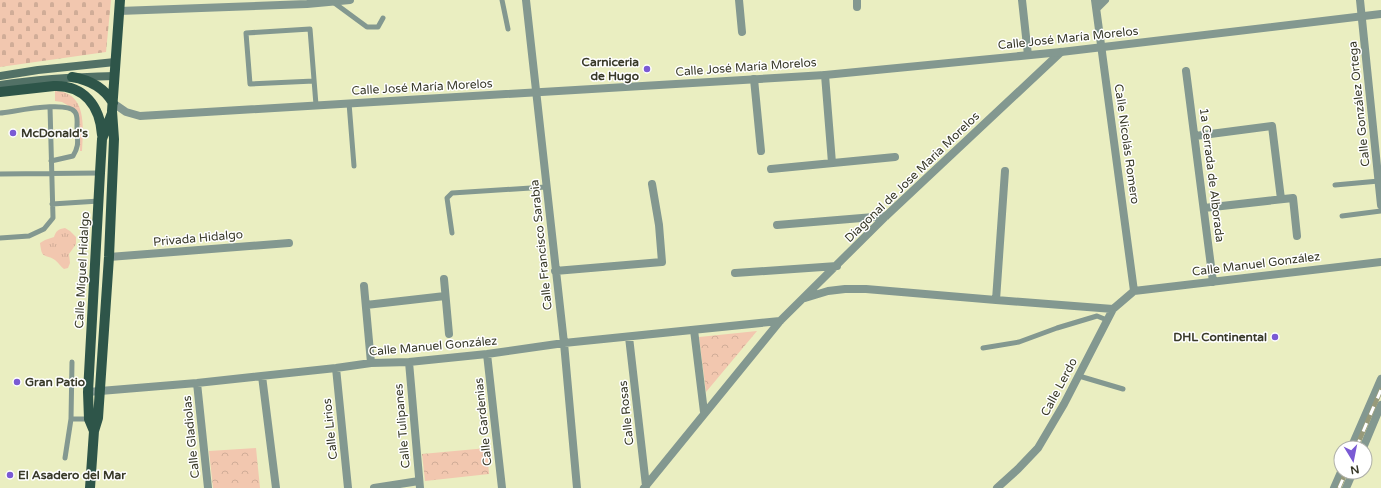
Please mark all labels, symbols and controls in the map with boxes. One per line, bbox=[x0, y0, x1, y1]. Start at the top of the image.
street label: Calle José María Morelos bbox=[997, 24, 1139, 52]
street label: Calle González Ortega bbox=[1345, 41, 1373, 167]
place label: Carniceria de Hugo bbox=[582, 55, 639, 84]
street label: Calle José María Morelos bbox=[675, 55, 817, 79]
marker: Carniceria de Hugo bbox=[642, 64, 652, 74]
street label: Calle José María Morelos bbox=[351, 76, 493, 98]
street label: Calle Nicolás Romero bbox=[1112, 83, 1142, 205]
street label: 1a Cerrada de Alborada bbox=[1197, 107, 1227, 243]
street label: Diagonal de Jose Maria Morelos bbox=[842, 109, 982, 245]
place label: McDonald's bbox=[21, 126, 88, 140]
marker: McDonald's bbox=[8, 128, 18, 138]
street label: Calle Francisco Sarabia bbox=[527, 179, 555, 311]
street label: Calle Míguel Hidalgo bbox=[72, 211, 92, 329]
street label: Privada Hidalgo bbox=[152, 227, 244, 249]
street label: Calle Manuel González bbox=[1191, 249, 1321, 279]
place label: DHL Continental bbox=[1173, 330, 1267, 344]
marker: DHL Continental bbox=[1270, 332, 1280, 342]
street label: Calle Manuel González bbox=[368, 333, 498, 359]
street label: Calle Lerdo bbox=[1038, 355, 1080, 419]
place label: Gran Patio bbox=[25, 375, 85, 389]
marker: Gran Patio bbox=[12, 377, 22, 387]
street label: Calle Gardenias bbox=[471, 377, 495, 467]
street label: Calle Rosas bbox=[616, 380, 636, 446]
street label: Calle Tulipanes bbox=[391, 383, 413, 469]
street label: Calle Gladiolas bbox=[180, 395, 202, 479]
street label: Calle Lirios bbox=[320, 397, 340, 460]
north arrow bbox=[1333, 440, 1373, 480]
text: N bbox=[1349, 462, 1360, 477]
place label: El Asadero del Mar bbox=[18, 468, 126, 482]
marker: El Asadero del Mar bbox=[5, 470, 15, 480]

